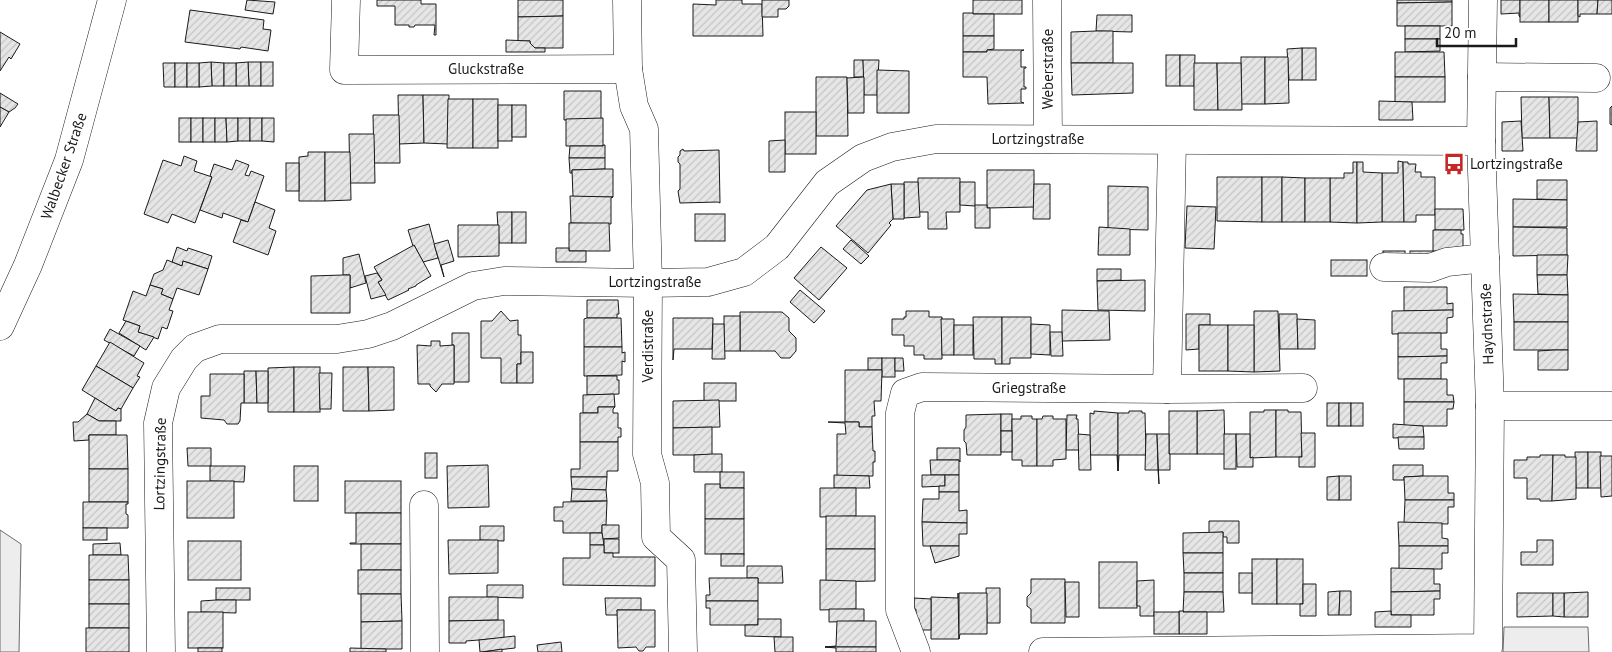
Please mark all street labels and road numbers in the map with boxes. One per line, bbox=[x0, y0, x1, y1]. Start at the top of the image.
street label: Weberstraße bbox=[1038, 29, 1057, 109]
street label: Gluckstraße bbox=[448, 59, 524, 78]
street label: Walbecker Straße bbox=[36, 110, 91, 222]
street label: Lortzingstraße bbox=[992, 129, 1084, 148]
street label: Lortzingstraße bbox=[609, 272, 701, 291]
street label: Haydnstraße bbox=[1476, 283, 1497, 365]
street label: Verdistraße bbox=[638, 310, 657, 383]
street label: Griegstraße bbox=[992, 378, 1066, 397]
street label: Lortzingstraße bbox=[149, 417, 170, 511]

